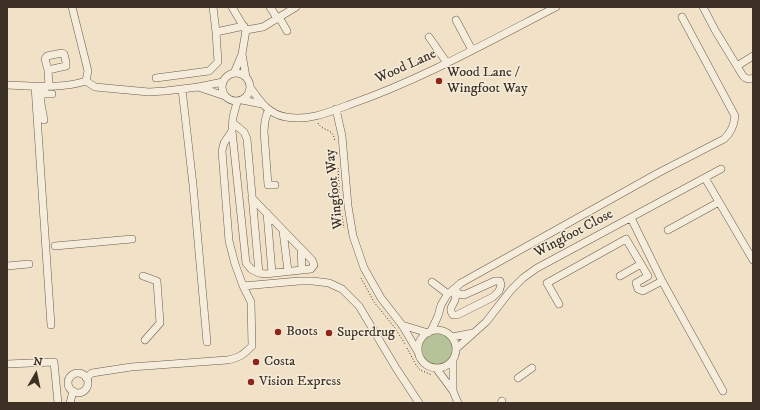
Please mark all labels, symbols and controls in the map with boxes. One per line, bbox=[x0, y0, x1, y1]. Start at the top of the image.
street label: Wood Lane bbox=[373, 46, 439, 88]
place label: Wood Lane / Wingfoot Way bbox=[447, 65, 528, 98]
marker: Wood Lane / Wingfoot Way bbox=[434, 76, 444, 86]
street label: Wingfoot Way bbox=[322, 148, 348, 230]
street label: Wingfoot Close bbox=[532, 206, 616, 262]
place label: Boots bbox=[286, 324, 318, 340]
place label: Superdrug bbox=[337, 325, 395, 341]
marker: Boots bbox=[273, 327, 283, 337]
marker: Superdrug bbox=[324, 328, 334, 338]
north arrow bbox=[16, 354, 56, 394]
place label: Costa bbox=[264, 354, 295, 370]
text: N bbox=[32, 355, 43, 370]
marker: Costa bbox=[251, 357, 261, 367]
place label: Vision Express bbox=[259, 374, 341, 390]
marker: Vision Express bbox=[246, 377, 256, 387]

